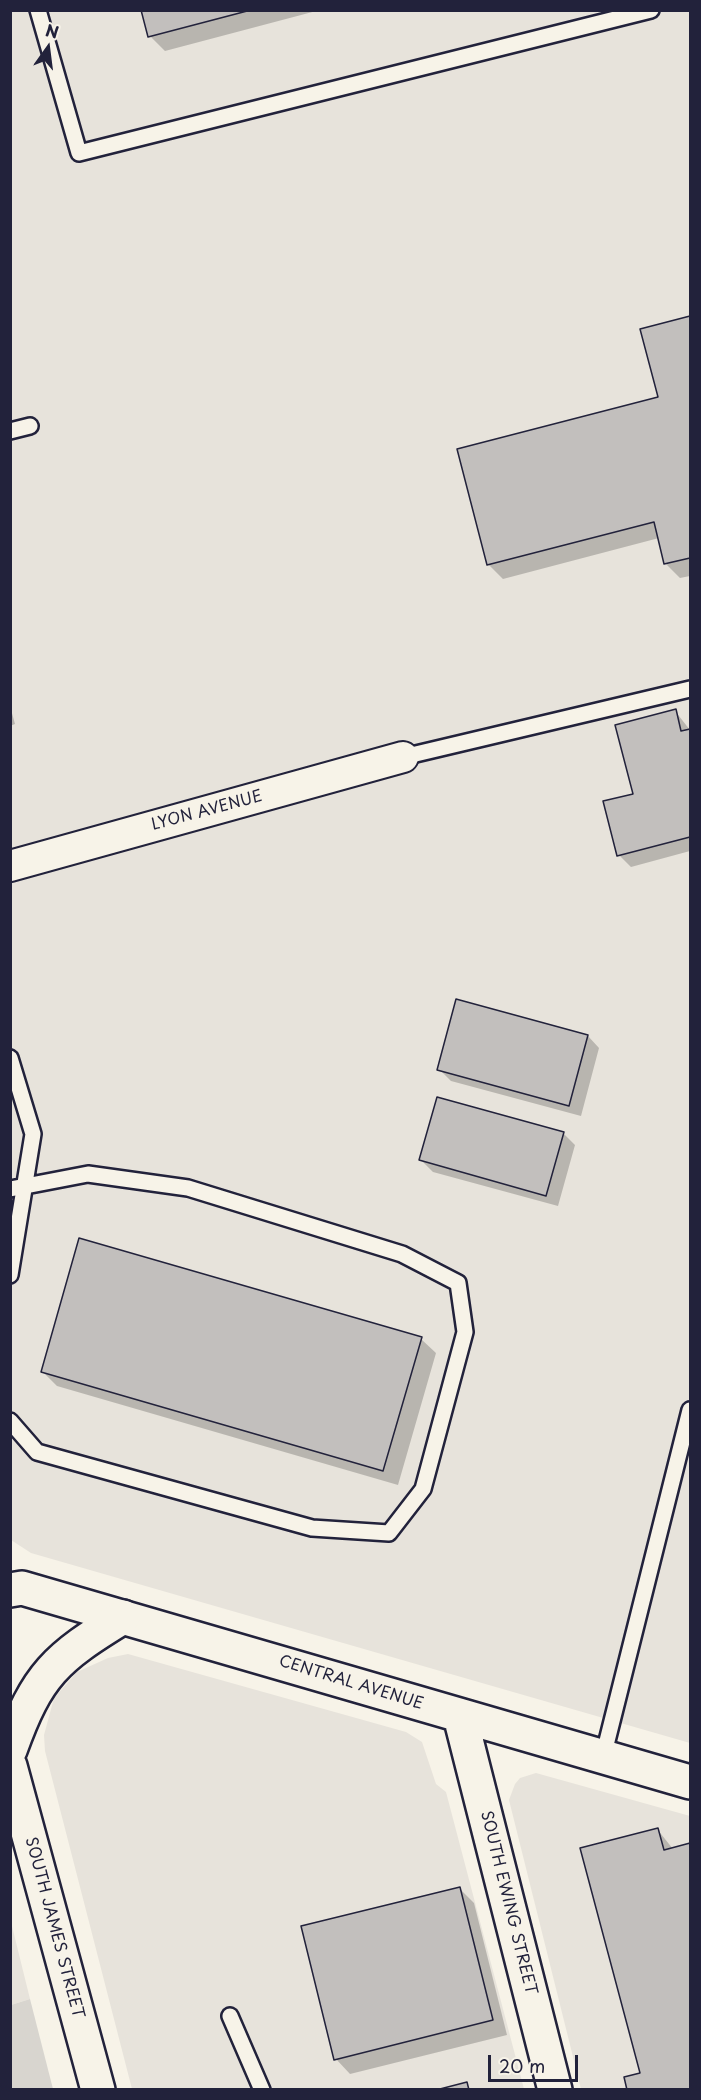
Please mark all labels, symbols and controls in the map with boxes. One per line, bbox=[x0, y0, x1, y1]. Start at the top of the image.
text: N bbox=[43, 17, 61, 44]
north arrow bbox=[18, 18, 78, 78]
street label: LYON AVENUE bbox=[149, 787, 265, 835]
street label: CENTRAL AVENUE bbox=[276, 1652, 426, 1714]
street label: SOUTH EWING STREET bbox=[476, 1809, 540, 1997]
street label: SOUTH JAMES STREET bbox=[21, 1835, 87, 2021]
scale bar bbox=[491, 2043, 581, 2081]
text: 20 m bbox=[499, 2052, 545, 2079]

